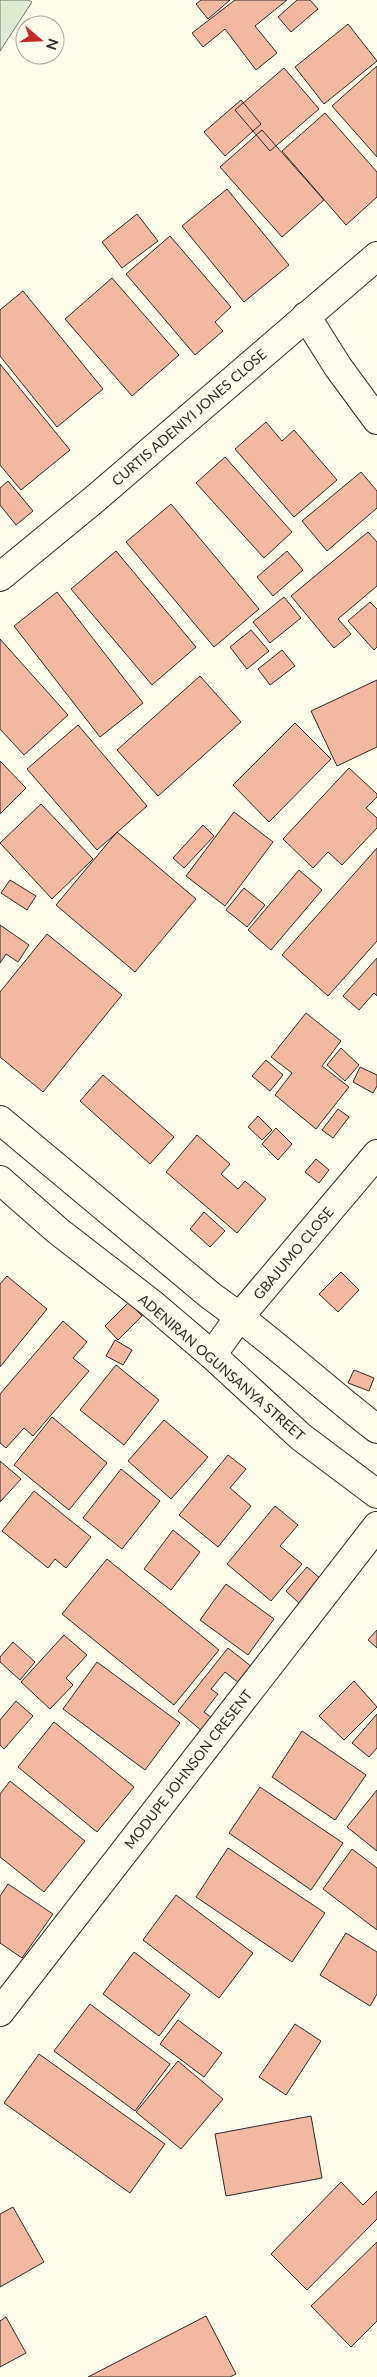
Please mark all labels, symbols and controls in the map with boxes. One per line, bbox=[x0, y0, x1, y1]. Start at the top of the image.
north arrow bbox=[15, 15, 65, 65]
text: N bbox=[43, 37, 63, 52]
street label: CURTIS ADENIYI JONES CLOSE bbox=[108, 345, 270, 489]
street label: GBAJUMO CLOSE bbox=[249, 1203, 337, 1303]
street label: ADENIRAN OGUNSANYA STREET bbox=[135, 1290, 309, 1444]
street label: MODUPE JOHNSON CRESENT bbox=[121, 1685, 256, 1852]

